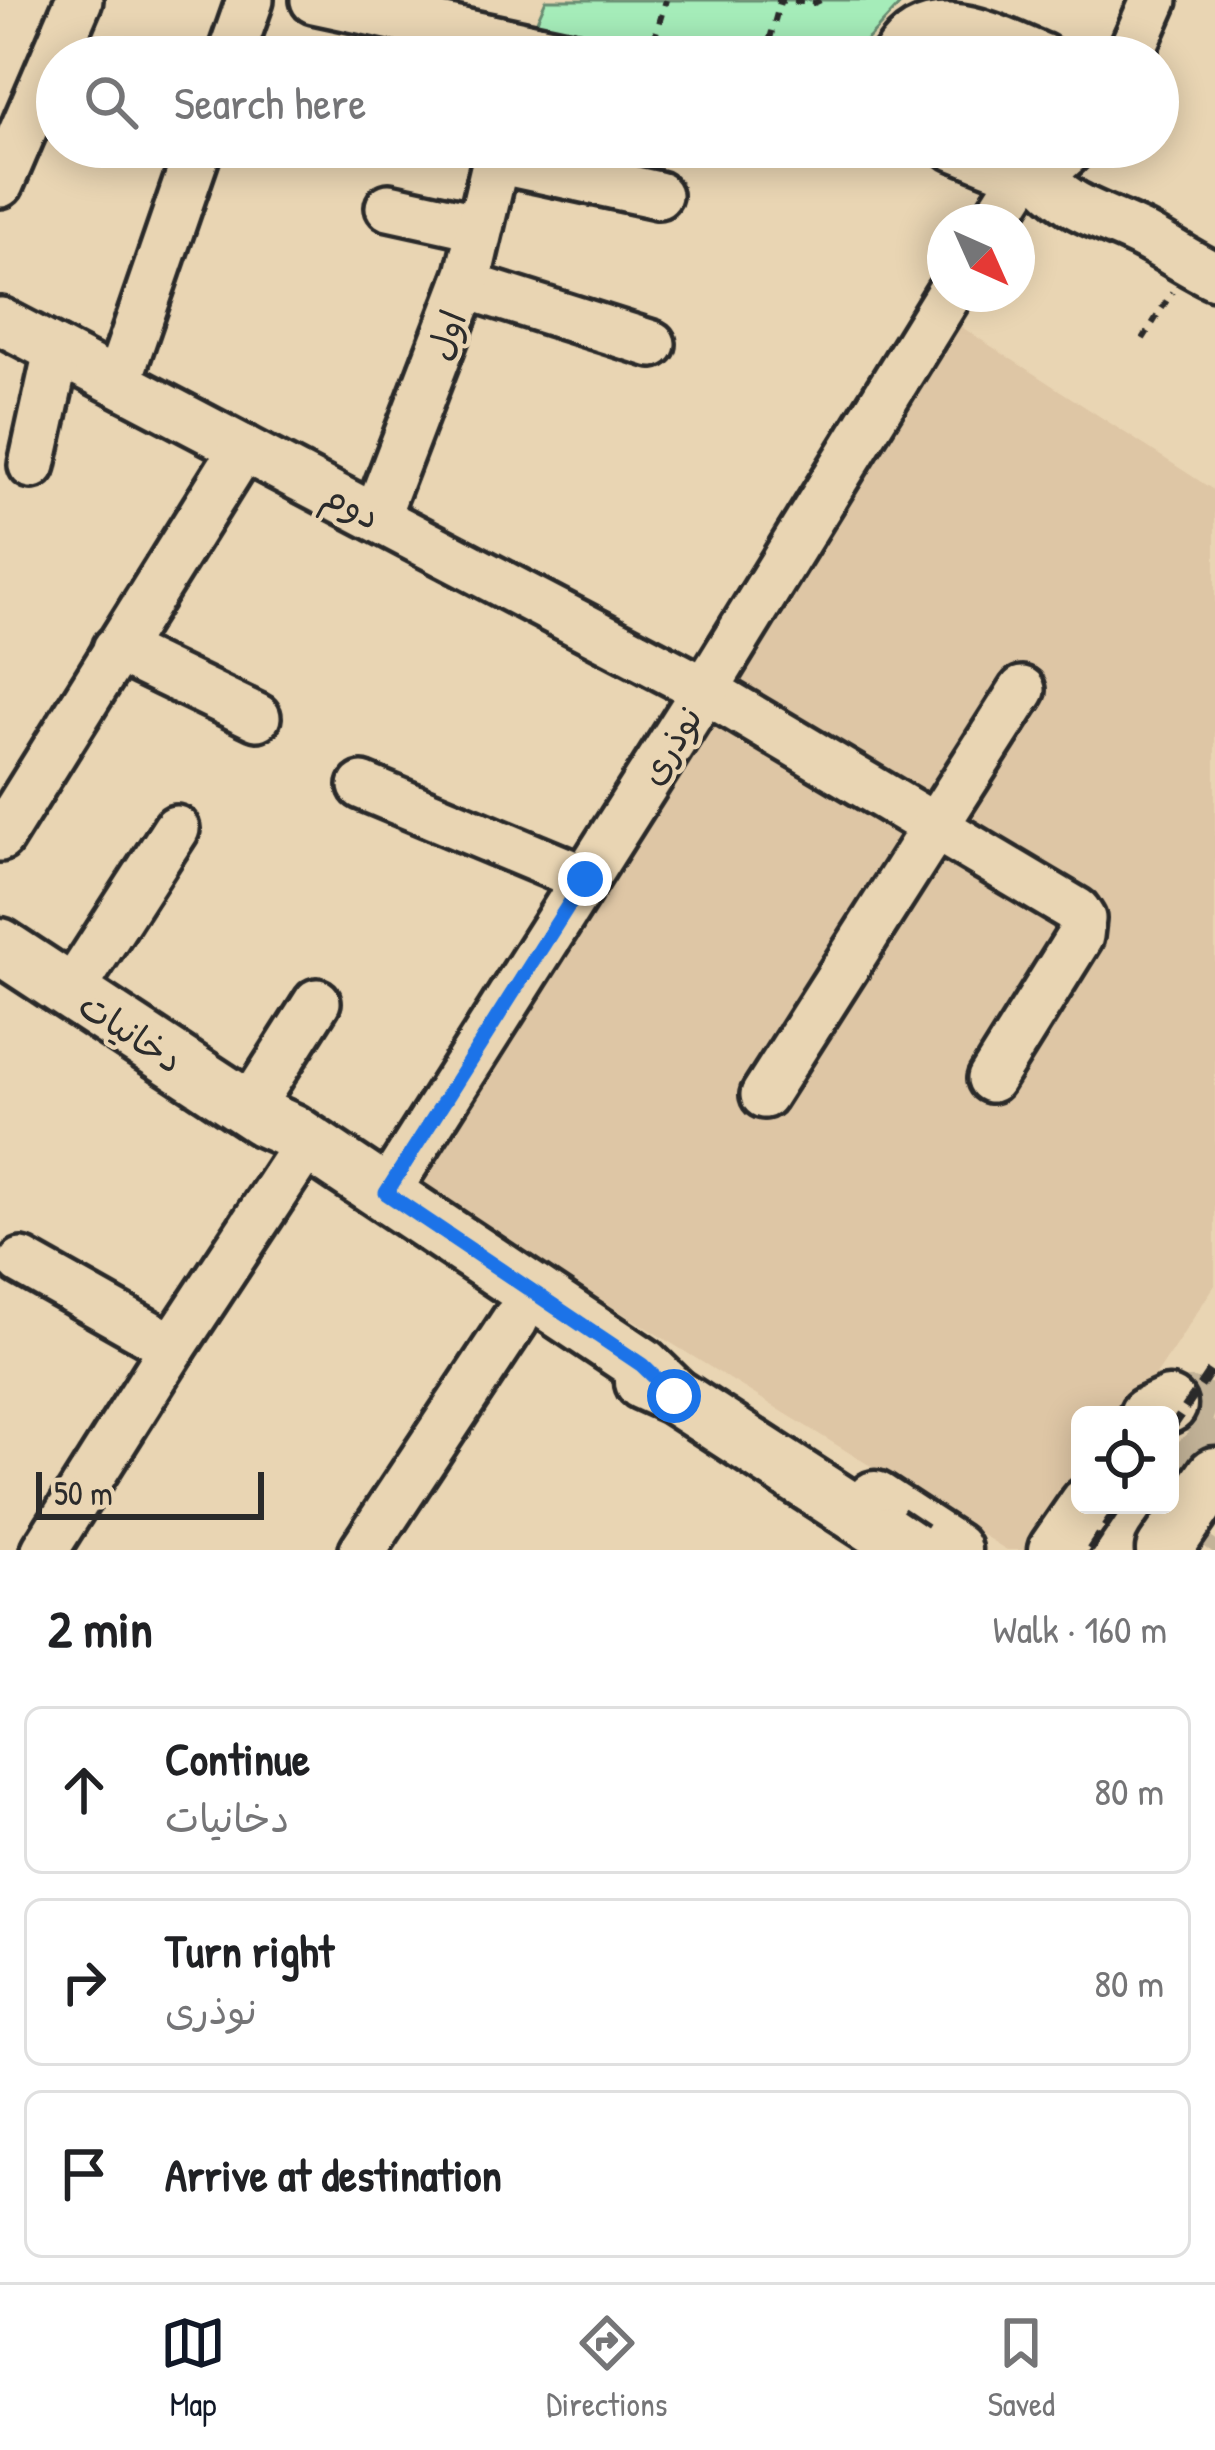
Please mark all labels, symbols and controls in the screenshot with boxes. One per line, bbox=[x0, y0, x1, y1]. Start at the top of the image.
search box bbox=[36, 36, 1179, 168]
icon: search bbox=[78, 69, 144, 135]
text: Search here bbox=[174, 72, 366, 133]
north arrow bbox=[927, 204, 1035, 312]
street label: اول bbox=[414, 303, 477, 367]
street label: دوم bbox=[313, 469, 390, 544]
street label: نوذری bbox=[626, 696, 713, 794]
route end bbox=[558, 852, 612, 906]
street label: دخانیات bbox=[70, 980, 193, 1083]
route start bbox=[647, 1369, 701, 1423]
map controls bbox=[1071, 1406, 1179, 1514]
button: locate bbox=[1071, 1406, 1179, 1514]
scale bar bbox=[36, 1466, 264, 1519]
text: 50 m bbox=[54, 1471, 113, 1515]
text: 2 min bbox=[48, 1594, 153, 1663]
text: Walk · 160 m bbox=[993, 1602, 1167, 1655]
text: Continue bbox=[165, 1728, 310, 1789]
icon: ahead bbox=[51, 1757, 117, 1823]
text: 80 m bbox=[1094, 1764, 1164, 1817]
text: دخانیات bbox=[165, 1791, 289, 1844]
text: Turn right bbox=[165, 1920, 334, 1981]
icon: right bbox=[51, 1949, 117, 2015]
text: 80 m bbox=[1094, 1956, 1164, 2009]
text: نوذری bbox=[165, 1983, 257, 2036]
icon: arrive bbox=[51, 2141, 117, 2207]
text: Arrive at destination bbox=[165, 2144, 502, 2205]
tab: Map bbox=[160, 2310, 226, 2426]
tab: Directions bbox=[546, 2310, 668, 2426]
tab: Saved bbox=[988, 2310, 1055, 2426]

